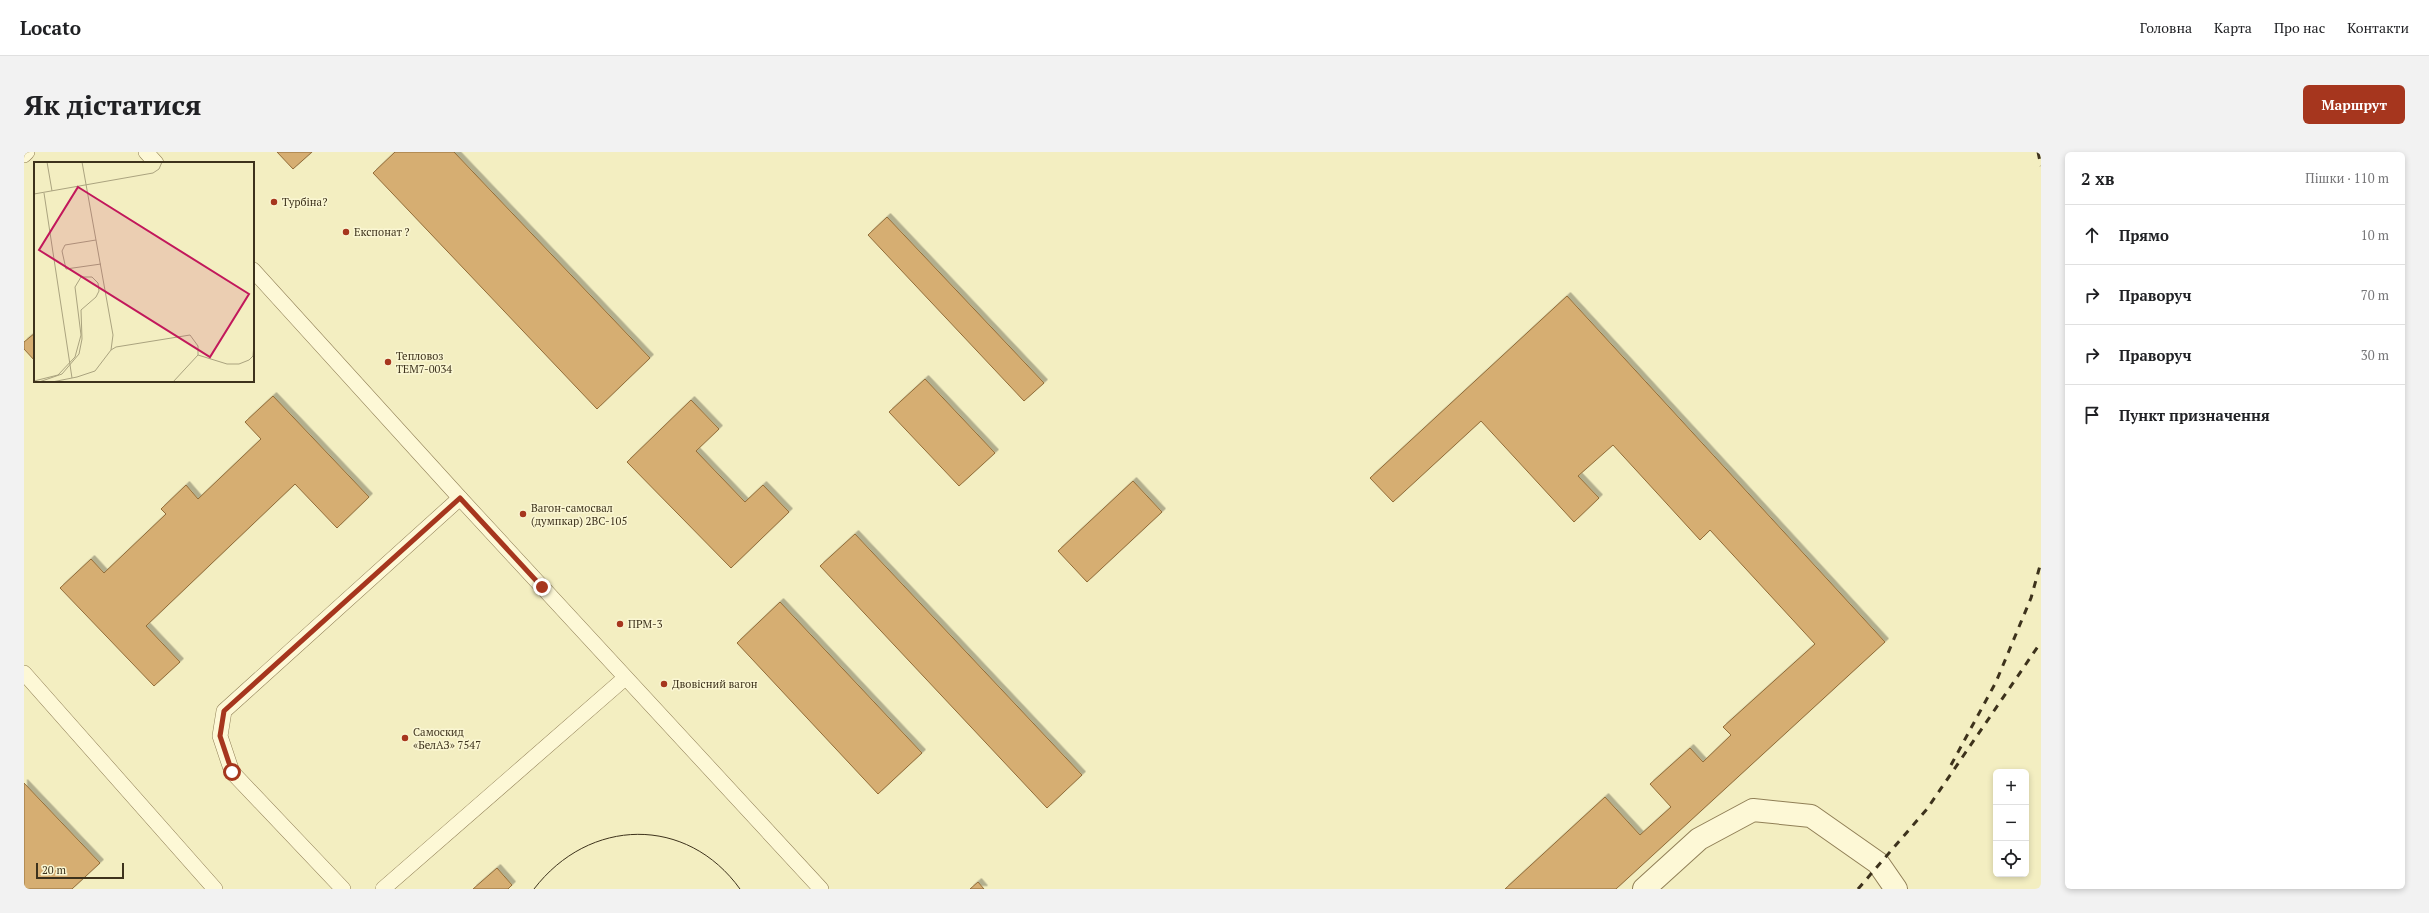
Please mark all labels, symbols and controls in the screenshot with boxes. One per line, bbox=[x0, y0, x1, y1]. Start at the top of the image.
text: Locato bbox=[20, 15, 81, 40]
text: Головна bbox=[2140, 18, 2192, 37]
text: Карта bbox=[2214, 18, 2252, 37]
text: Про нас bbox=[2274, 18, 2325, 37]
text: Контакти bbox=[2347, 18, 2409, 37]
button: Маршрут bbox=[2303, 85, 2405, 124]
text: Як дістатися bbox=[24, 86, 201, 123]
inset map bbox=[34, 162, 254, 382]
text: 2 хв bbox=[2081, 167, 2114, 190]
text: Пішки · 110 m bbox=[2305, 169, 2389, 187]
place label: Турбіна? bbox=[282, 195, 327, 209]
marker: Турбіна? bbox=[269, 197, 279, 207]
icon: ahead bbox=[2081, 224, 2103, 246]
place label: Експонат ? bbox=[354, 225, 410, 239]
text: Прямо bbox=[2119, 225, 2169, 245]
text: 10 m bbox=[2361, 226, 2389, 244]
marker: Експонат ? bbox=[341, 227, 351, 237]
icon: right bbox=[2081, 284, 2103, 306]
text: Праворуч bbox=[2119, 285, 2192, 305]
text: 70 m bbox=[2361, 286, 2389, 304]
icon: right bbox=[2081, 344, 2103, 366]
text: Праворуч bbox=[2119, 345, 2192, 365]
text: 30 m bbox=[2361, 346, 2389, 364]
place label: Тепловоз ТЕМ7-0034 bbox=[396, 349, 452, 376]
marker: Тепловоз ТЕМ7-0034 bbox=[383, 357, 393, 367]
icon: arrive bbox=[2081, 404, 2103, 426]
text: Пункт призначення bbox=[2119, 405, 2270, 425]
place label: Вагон-самосвал (думпкар) 2ВС-105 bbox=[531, 501, 627, 528]
marker: Вагон-самосвал (думпкар) 2ВС-105 bbox=[518, 509, 528, 519]
route end bbox=[533, 578, 551, 596]
place label: ПРМ-3 bbox=[628, 617, 663, 631]
marker: ПРМ-3 bbox=[615, 619, 625, 629]
place label: Двовісний вагон bbox=[672, 677, 758, 691]
marker: Двовісний вагон bbox=[659, 679, 669, 689]
place label: Самоскид «БелАЗ» 7547 bbox=[413, 725, 481, 752]
marker: Самоскид «БелАЗ» 7547 bbox=[400, 733, 410, 743]
route start bbox=[223, 763, 241, 781]
map controls bbox=[1993, 769, 2029, 877]
button: + bbox=[1993, 769, 2029, 805]
button: − bbox=[1993, 805, 2029, 841]
button: locate bbox=[1993, 841, 2029, 877]
scale bar bbox=[36, 861, 124, 880]
text: 20 m bbox=[42, 863, 66, 877]

